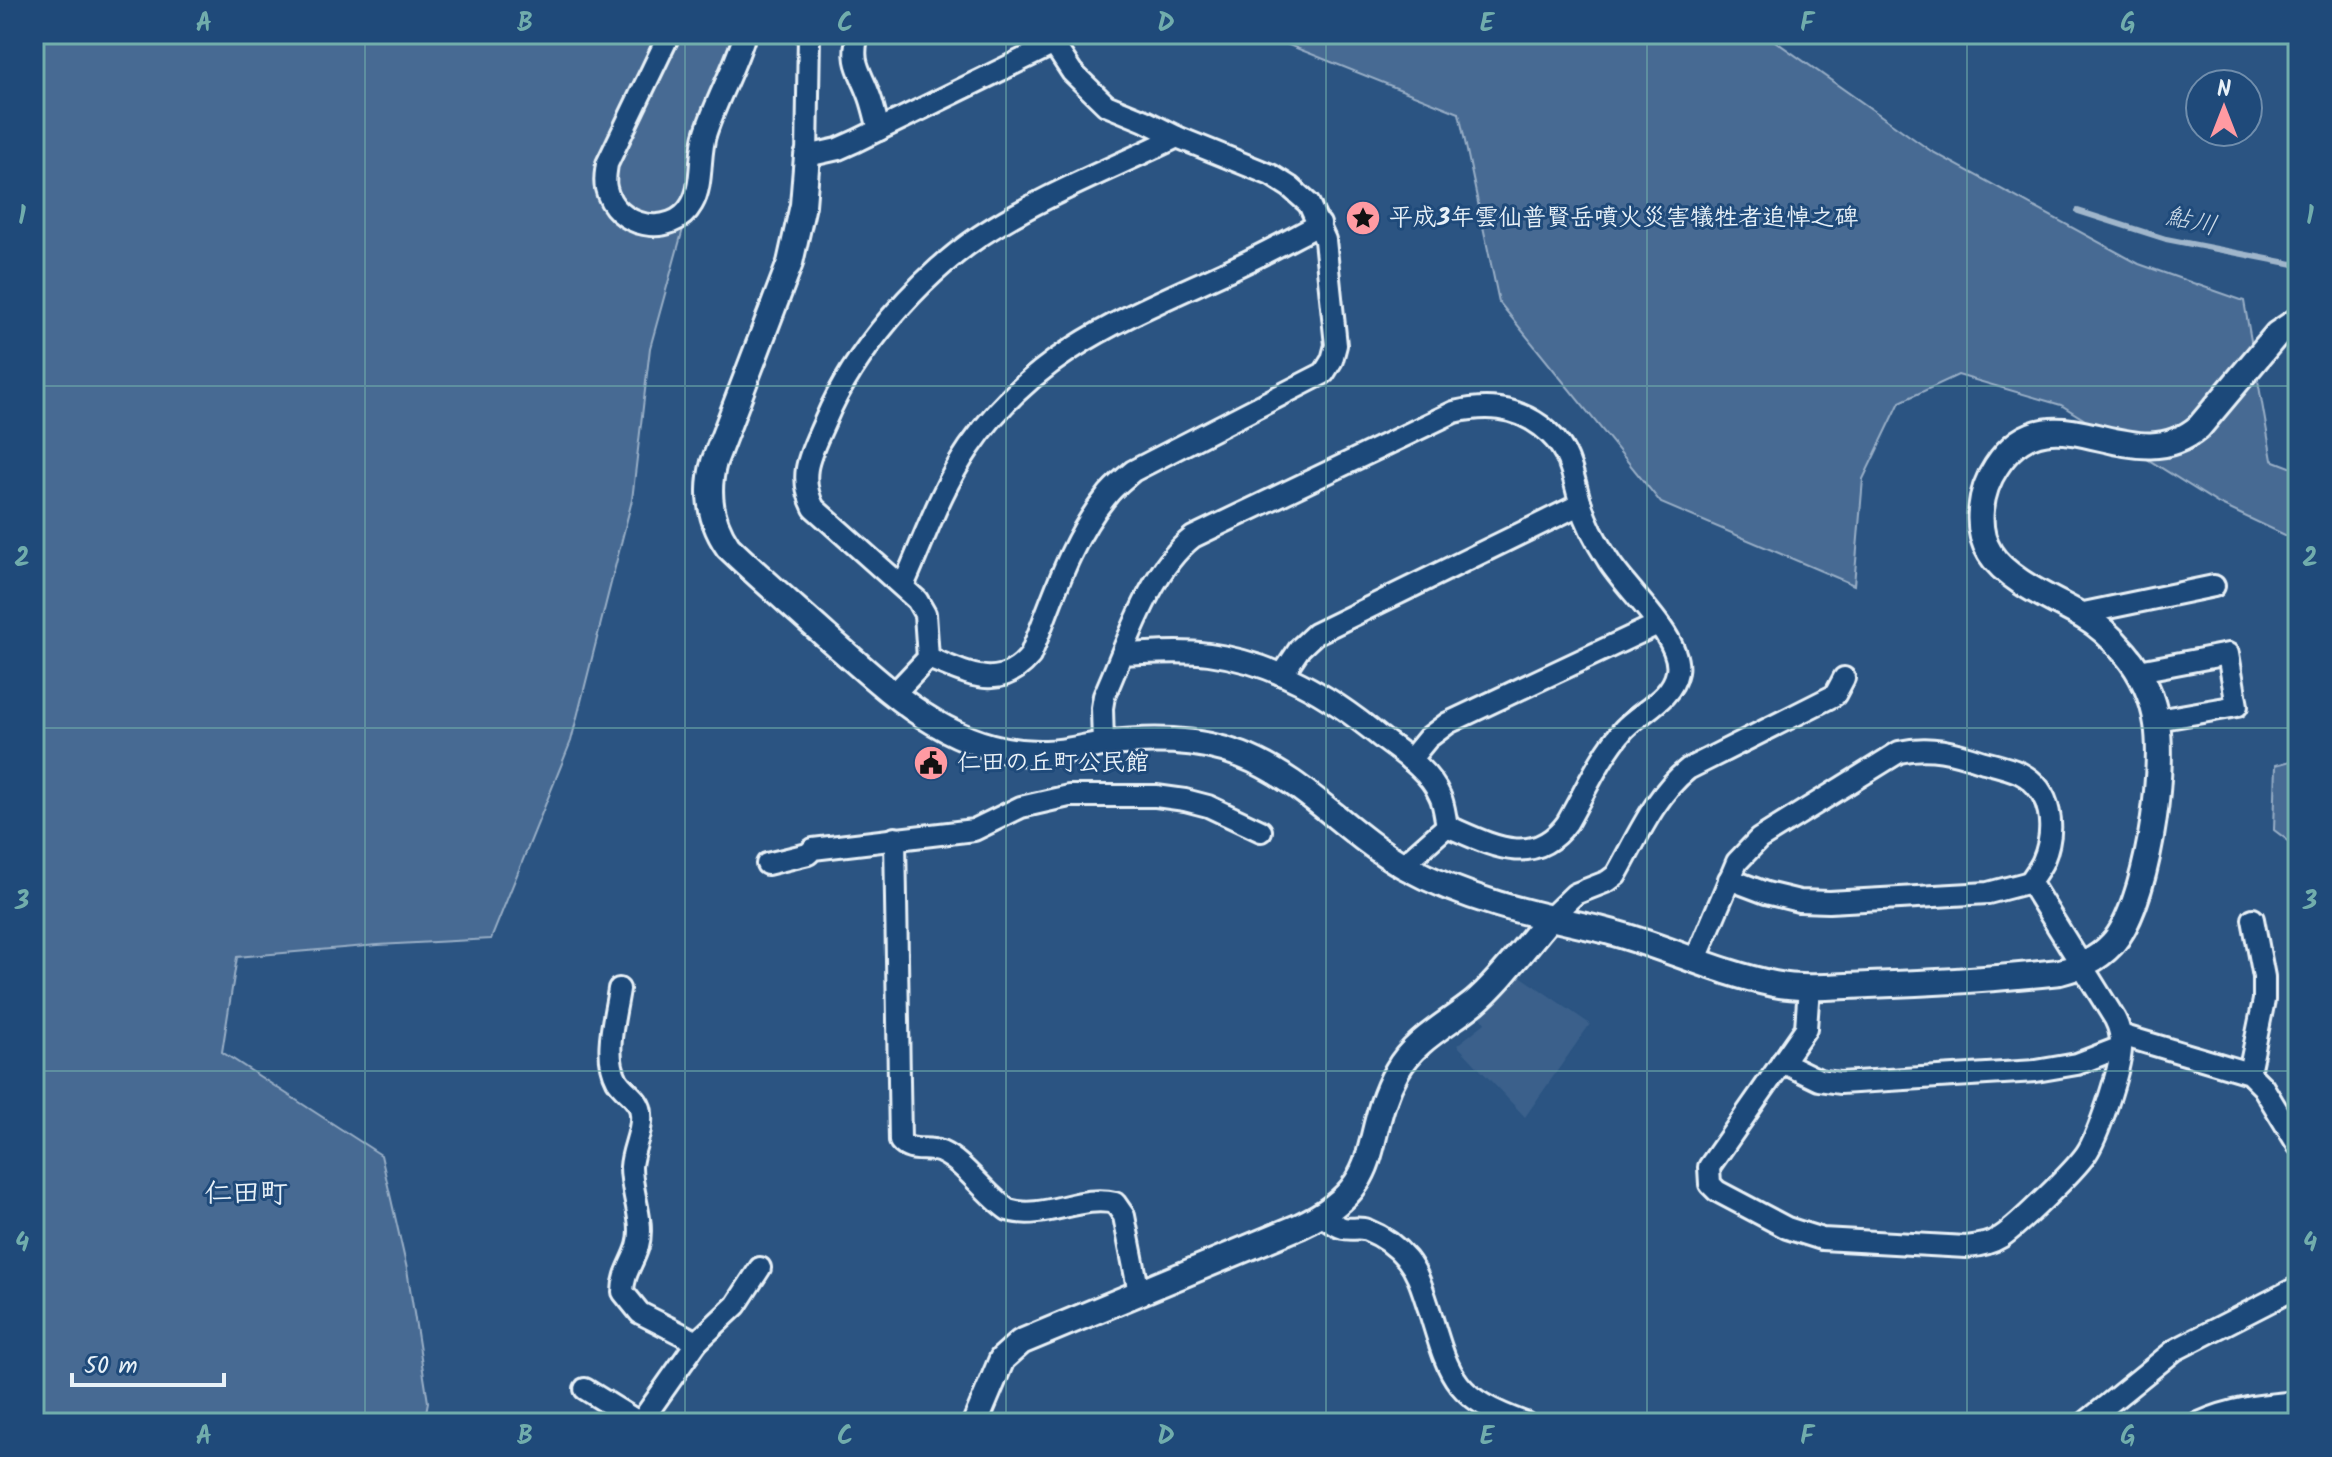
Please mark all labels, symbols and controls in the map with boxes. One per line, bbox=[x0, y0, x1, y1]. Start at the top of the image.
text: A bbox=[196, 3, 212, 45]
text: B bbox=[517, 3, 533, 45]
text: C bbox=[837, 3, 853, 45]
text: D bbox=[1157, 3, 1175, 45]
text: E bbox=[1480, 3, 1496, 45]
text: F bbox=[1800, 3, 1816, 45]
text: G bbox=[2120, 3, 2136, 45]
north arrow bbox=[2184, 68, 2264, 148]
text: N bbox=[2217, 73, 2231, 108]
text: 1 bbox=[18, 196, 26, 238]
water label: 鮎川 bbox=[2161, 196, 2221, 248]
text: 1 bbox=[2306, 196, 2314, 238]
place icon: 平成3年雲仙普賢岳噴火災害犠牲者追悼之碑 bbox=[1344, 199, 1382, 237]
place label: 平成3年雲仙普賢岳噴火災害犠牲者追悼之碑 bbox=[1389, 199, 1858, 238]
text: 2 bbox=[14, 538, 30, 580]
text: 2 bbox=[2302, 538, 2318, 580]
public building icon: 仁田の丘町公民館 bbox=[912, 744, 950, 782]
place label: 仁田の丘町公民館 bbox=[957, 744, 1149, 783]
text: 3 bbox=[14, 881, 29, 923]
text: 3 bbox=[2302, 881, 2317, 923]
district label: 仁田町 bbox=[204, 1172, 288, 1217]
text: 4 bbox=[15, 1223, 29, 1265]
text: 4 bbox=[2303, 1223, 2317, 1265]
scale bar bbox=[72, 1337, 224, 1387]
text: 50 m bbox=[84, 1347, 138, 1386]
text: A bbox=[196, 1416, 212, 1457]
text: B bbox=[517, 1416, 533, 1457]
text: C bbox=[837, 1416, 853, 1457]
text: D bbox=[1157, 1416, 1175, 1457]
text: E bbox=[1480, 1416, 1496, 1457]
text: F bbox=[1800, 1416, 1816, 1457]
text: G bbox=[2120, 1416, 2136, 1457]

